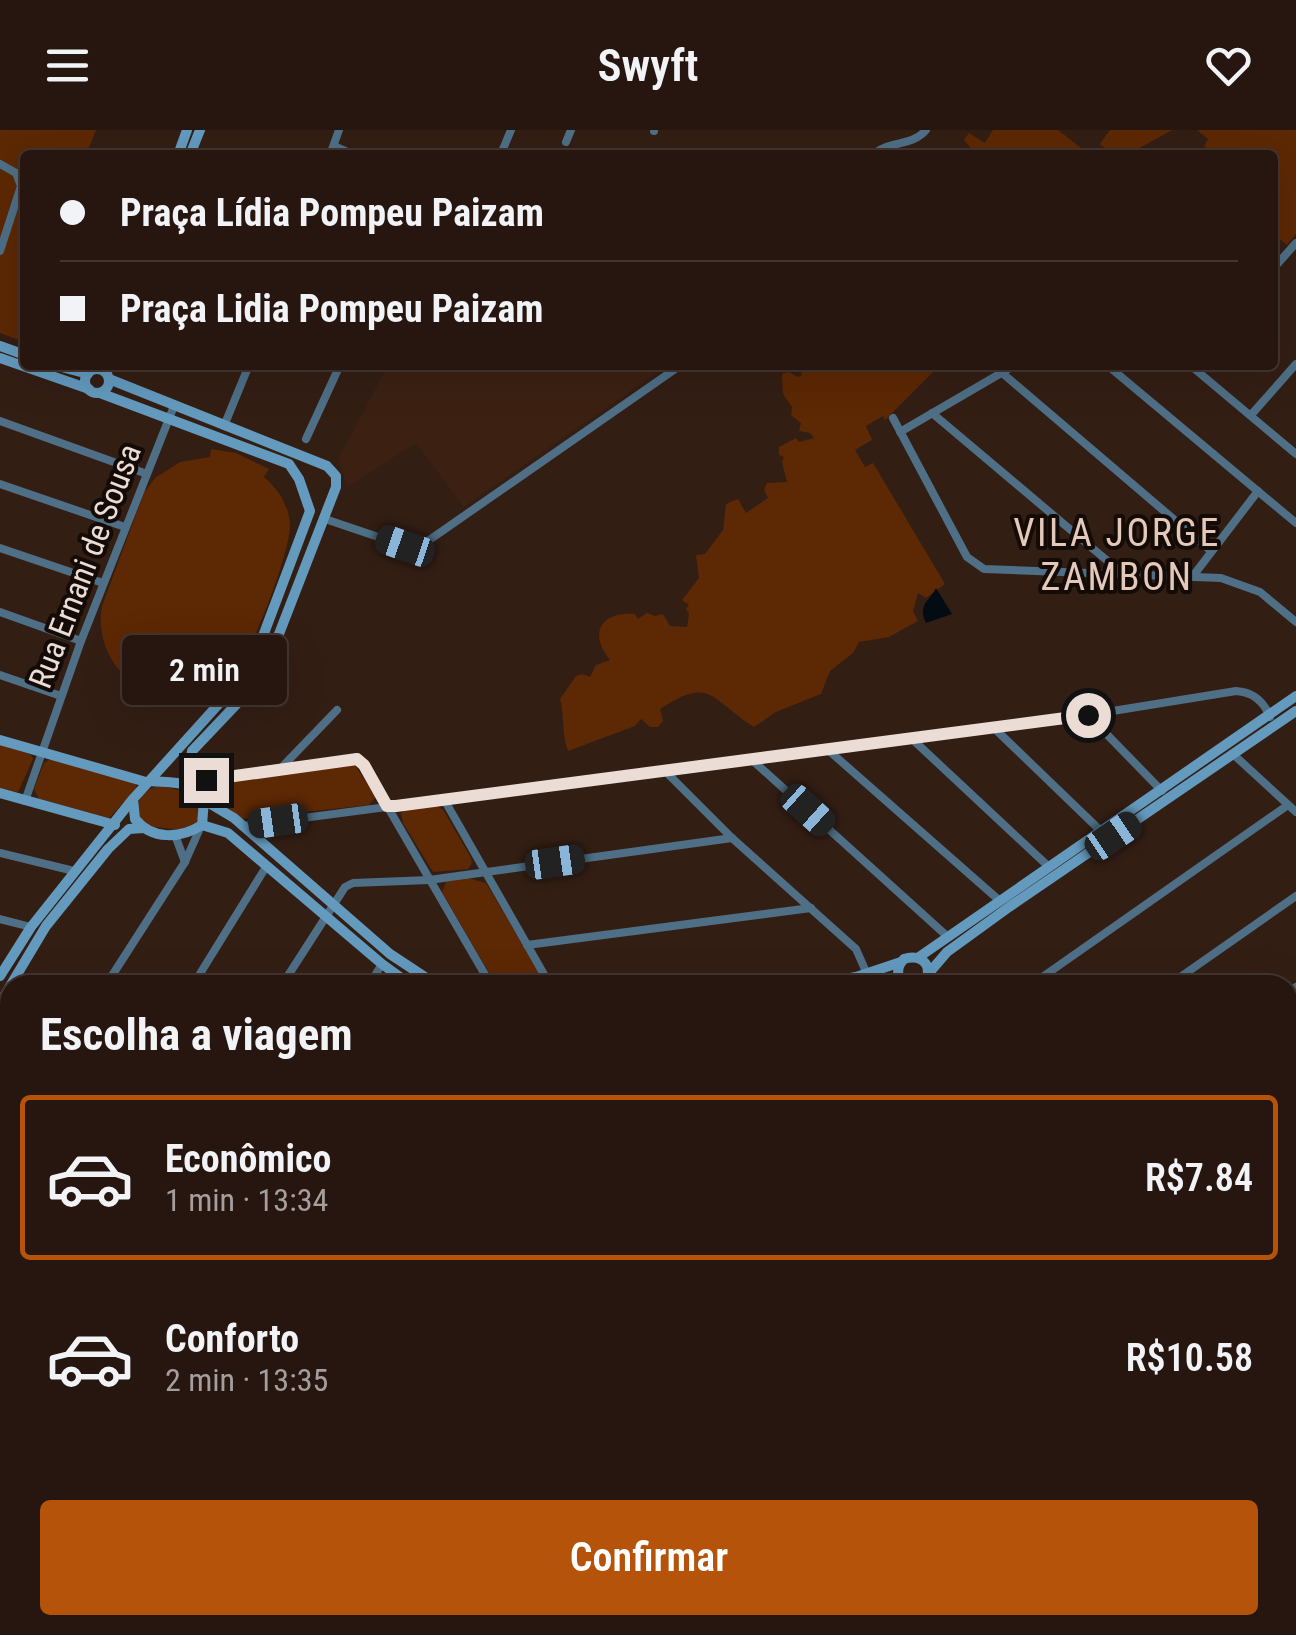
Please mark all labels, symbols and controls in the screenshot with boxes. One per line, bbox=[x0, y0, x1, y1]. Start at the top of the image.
icon: menu bbox=[40, 38, 95, 93]
icon: heart bbox=[1201, 38, 1256, 93]
text: Swyft bbox=[597, 39, 699, 92]
text: Praça Lídia Pompeu Paizam bbox=[120, 191, 544, 235]
text: Praça Lidia Pompeu Paizam bbox=[120, 287, 544, 331]
street label: Rua Ernani de Sousa bbox=[21, 439, 149, 693]
district label: VILA JORGE ZAMBON bbox=[1013, 511, 1221, 599]
car bbox=[372, 522, 438, 570]
callout: 2 min bbox=[124, 635, 288, 705]
text: 2 min bbox=[169, 651, 240, 689]
route start bbox=[1066, 693, 1111, 738]
route end bbox=[184, 758, 229, 803]
car bbox=[776, 779, 840, 841]
car bbox=[246, 802, 310, 840]
car bbox=[1080, 807, 1146, 865]
car bbox=[523, 843, 587, 881]
text: Escolha a viagem bbox=[40, 1008, 353, 1061]
icon: car bbox=[45, 1133, 135, 1223]
text: Econômico bbox=[165, 1137, 331, 1181]
text: R$7.84 bbox=[1145, 1156, 1253, 1200]
text: 1 min · 13:34 bbox=[165, 1181, 328, 1219]
icon: car bbox=[45, 1313, 135, 1403]
text: Conforto bbox=[165, 1317, 299, 1361]
text: R$10.58 bbox=[1126, 1336, 1253, 1380]
text: 2 min · 13:35 bbox=[165, 1361, 328, 1399]
button: Confirmar bbox=[40, 1500, 1258, 1615]

